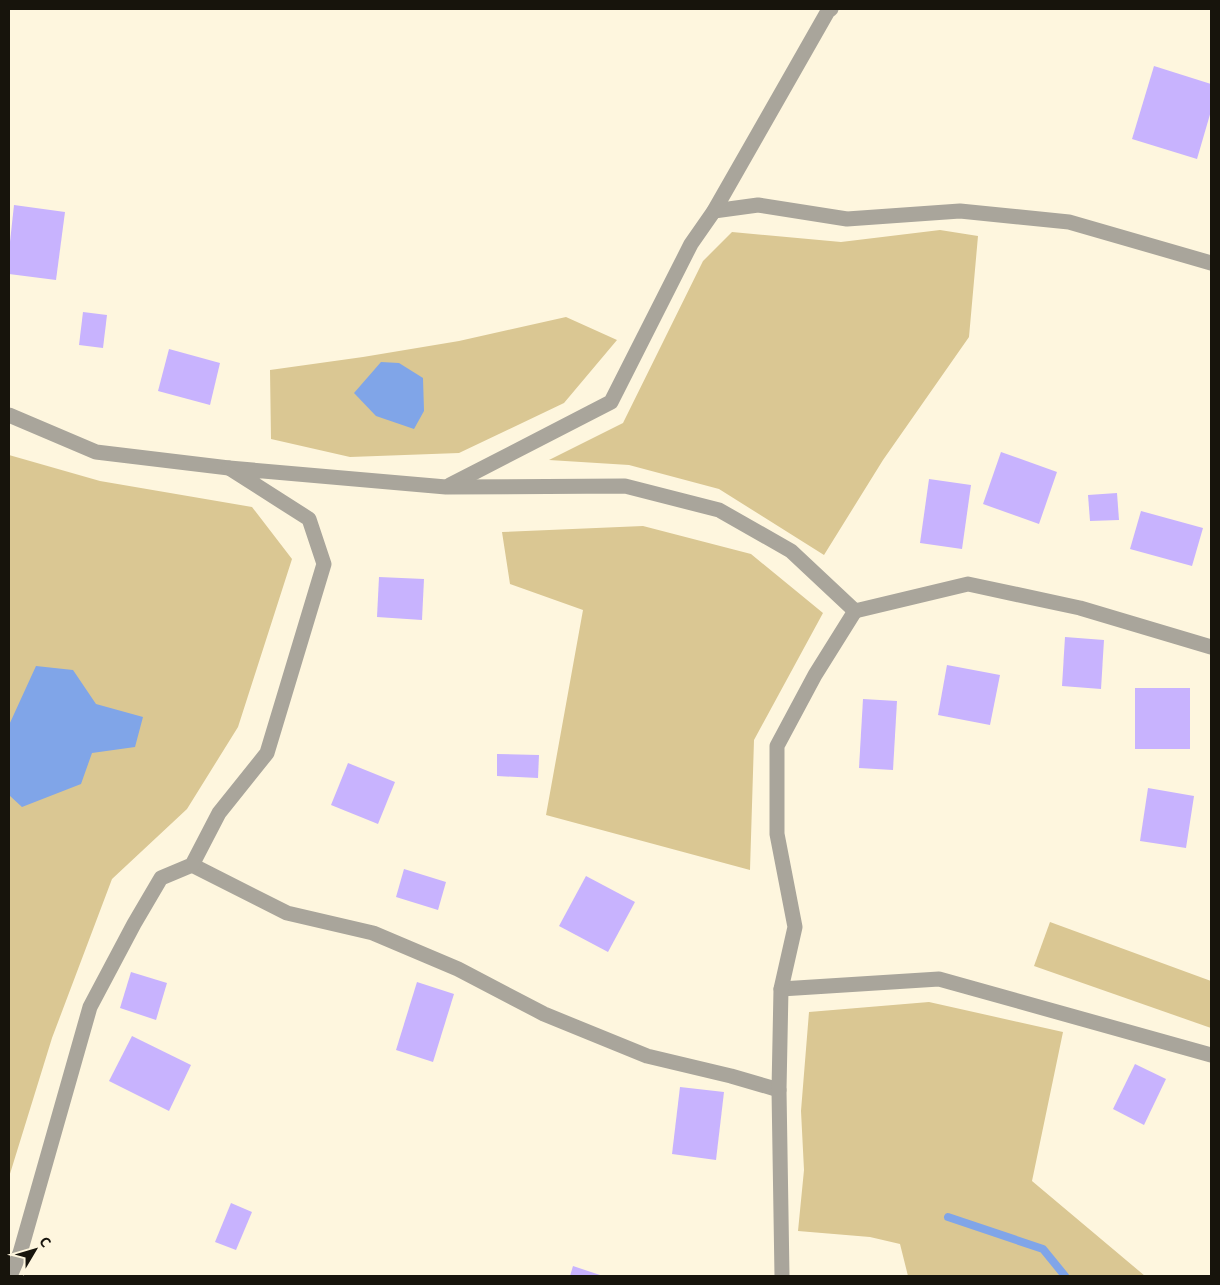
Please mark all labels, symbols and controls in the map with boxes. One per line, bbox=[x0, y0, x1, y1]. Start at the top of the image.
north arrow bbox=[10, 1225, 60, 1275]
text: С bbox=[35, 1232, 56, 1251]

